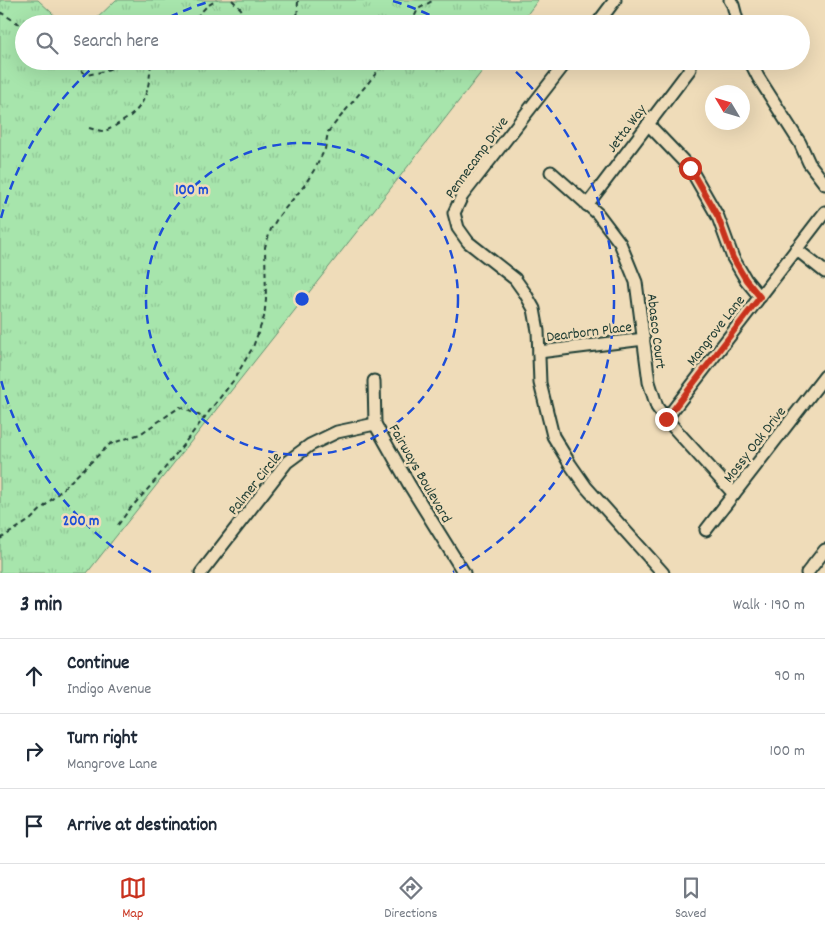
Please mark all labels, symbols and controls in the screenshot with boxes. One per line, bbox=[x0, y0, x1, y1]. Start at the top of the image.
search box bbox=[15, 15, 810, 70]
icon: search bbox=[33, 29, 61, 57]
text: Search here bbox=[73, 29, 159, 56]
north arrow bbox=[705, 85, 750, 130]
street label: Jetta Way bbox=[602, 100, 654, 158]
street label: Pennecamp Drive bbox=[440, 112, 515, 204]
route start bbox=[679, 157, 702, 180]
text: 100 m bbox=[175, 180, 209, 202]
centre of rings bbox=[293, 290, 311, 308]
street label: Mangrove Lane bbox=[682, 291, 752, 371]
street label: Abasco Court bbox=[639, 292, 671, 371]
street label: Dearborn Place bbox=[545, 317, 634, 349]
street label: Mossy Oak Drive bbox=[719, 402, 793, 488]
route end bbox=[655, 408, 678, 431]
street label: Fairways Boulevard bbox=[382, 420, 457, 528]
street label: Palmer Circle bbox=[223, 448, 288, 520]
text: 200 m bbox=[63, 511, 99, 533]
text: 3 min bbox=[20, 591, 62, 621]
text: Walk · 190 m bbox=[733, 594, 805, 617]
text: Continue bbox=[67, 651, 129, 678]
icon: ahead bbox=[20, 662, 48, 690]
text: 90 m bbox=[774, 665, 805, 688]
text: Indigo Avenue bbox=[67, 678, 151, 701]
text: Turn right bbox=[67, 726, 138, 753]
icon: right bbox=[20, 737, 48, 765]
text: 100 m bbox=[769, 740, 805, 763]
text: Mangrove Lane bbox=[67, 753, 157, 776]
icon: arrive bbox=[20, 812, 48, 840]
text: Arrive at destination bbox=[67, 813, 217, 840]
tab: Map bbox=[119, 874, 147, 924]
tab: Directions bbox=[384, 874, 437, 924]
tab: Saved bbox=[675, 874, 706, 924]

